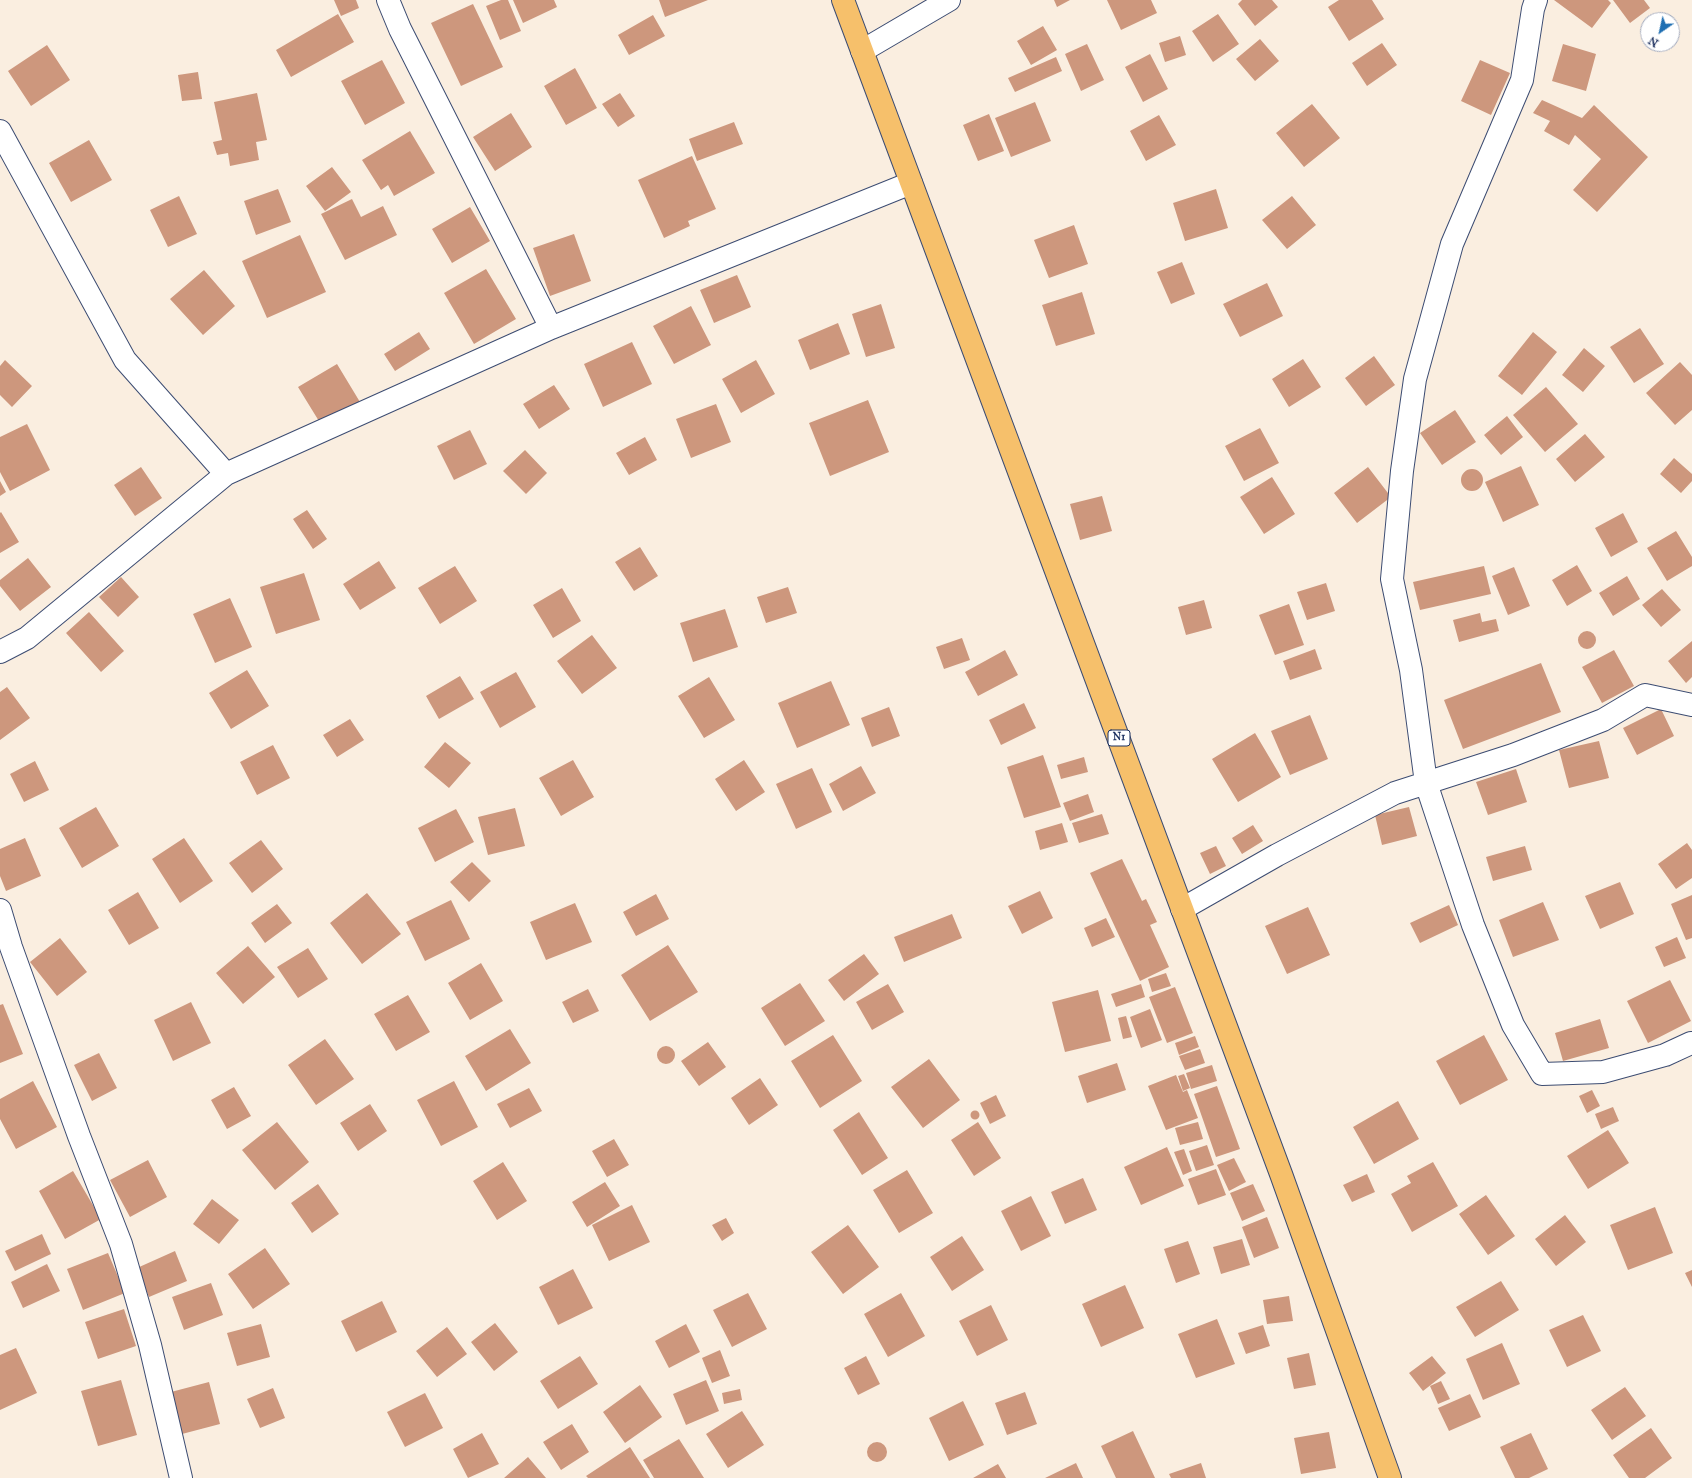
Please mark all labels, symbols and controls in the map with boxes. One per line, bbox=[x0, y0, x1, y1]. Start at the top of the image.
north arrow bbox=[1640, 12, 1680, 52]
text: N bbox=[1646, 34, 1661, 50]
road number: N1 bbox=[1108, 730, 1130, 746]

